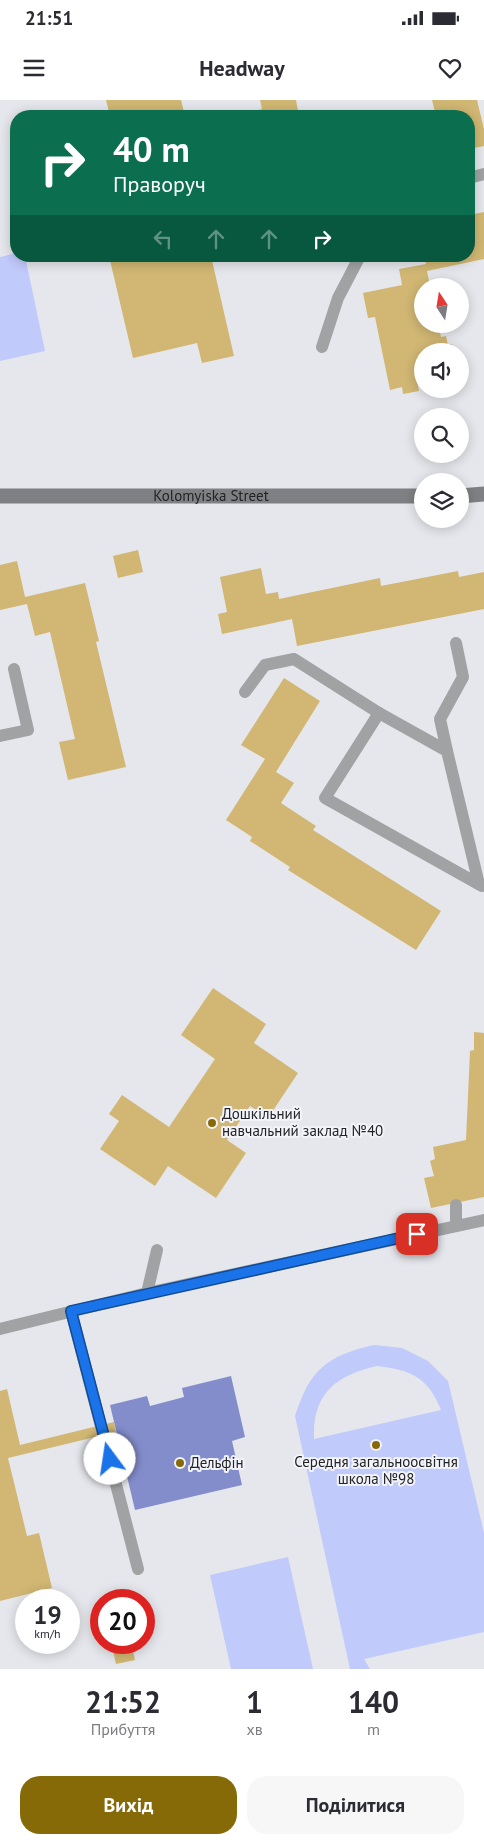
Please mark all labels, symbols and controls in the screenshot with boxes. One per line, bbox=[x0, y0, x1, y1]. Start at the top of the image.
text: 21:51 bbox=[25, 6, 73, 30]
icon: menu bbox=[20, 54, 48, 82]
text: Headway bbox=[199, 54, 285, 82]
icon: heart bbox=[436, 54, 464, 82]
text: 40 m bbox=[113, 126, 190, 172]
icon: right bbox=[30, 130, 95, 195]
text: Праворуч bbox=[113, 170, 206, 198]
icon: left bbox=[149, 225, 177, 253]
icon: ahead bbox=[202, 225, 230, 253]
icon: ahead bbox=[255, 225, 283, 253]
icon: right bbox=[308, 225, 336, 253]
north arrow bbox=[414, 278, 469, 332]
map controls bbox=[414, 278, 469, 528]
button: sound bbox=[414, 343, 469, 398]
button: search bbox=[414, 408, 469, 463]
button: layers bbox=[414, 473, 469, 528]
street label: Kolomyiska Street bbox=[153, 486, 269, 505]
place label: Дошкільний навчальний заклад №40 bbox=[222, 1104, 383, 1140]
marker: Дошкільний навчальний заклад №40 bbox=[206, 1117, 218, 1129]
pin bbox=[396, 1213, 438, 1255]
icon: arrive bbox=[403, 1220, 431, 1248]
position arrow bbox=[83, 1432, 135, 1484]
marker: Середня загальноосвітня школа №98 bbox=[370, 1439, 382, 1451]
place label: Середня загальноосвітня школа №98 bbox=[294, 1452, 458, 1488]
place label: Дельфін bbox=[190, 1453, 244, 1472]
marker: Дельфін bbox=[174, 1457, 186, 1469]
speed limit sign: 20 bbox=[90, 1589, 155, 1654]
text: 19 bbox=[33, 1599, 62, 1631]
text: km/h bbox=[34, 1626, 61, 1641]
text: 21:52 bbox=[85, 1682, 161, 1721]
text: 1 bbox=[246, 1682, 263, 1721]
text: 140 bbox=[348, 1682, 399, 1721]
text: Прибуття bbox=[91, 1719, 155, 1739]
text: хв bbox=[246, 1719, 263, 1739]
text: m bbox=[367, 1719, 380, 1739]
button: Вихід bbox=[20, 1776, 237, 1834]
button: Поділитися bbox=[247, 1776, 464, 1834]

